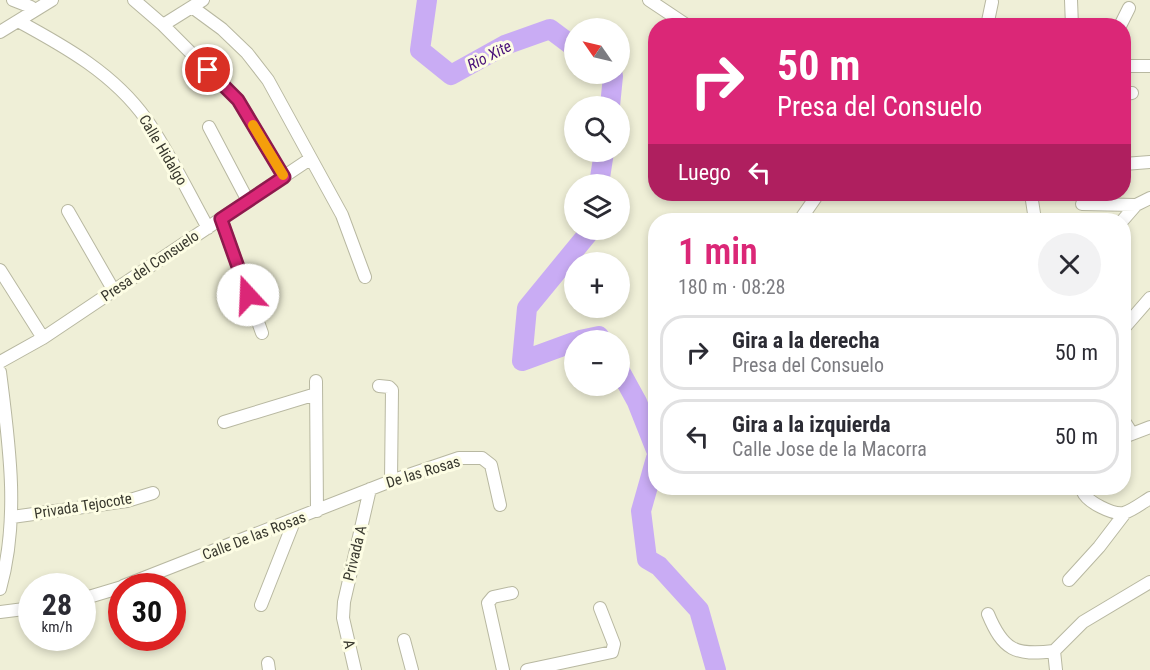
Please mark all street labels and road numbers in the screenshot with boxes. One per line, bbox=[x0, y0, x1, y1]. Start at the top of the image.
street label: Calle Hidalgo bbox=[135, 112, 191, 188]
street label: Presa del Consuelo bbox=[98, 227, 202, 305]
street label: De las Rosas bbox=[384, 452, 462, 492]
street label: Privada Tejocote bbox=[33, 489, 133, 523]
street label: Calle De las Rosas bbox=[200, 508, 308, 564]
street label: Privada A bbox=[339, 523, 371, 583]
street label: A bbox=[339, 638, 359, 651]

